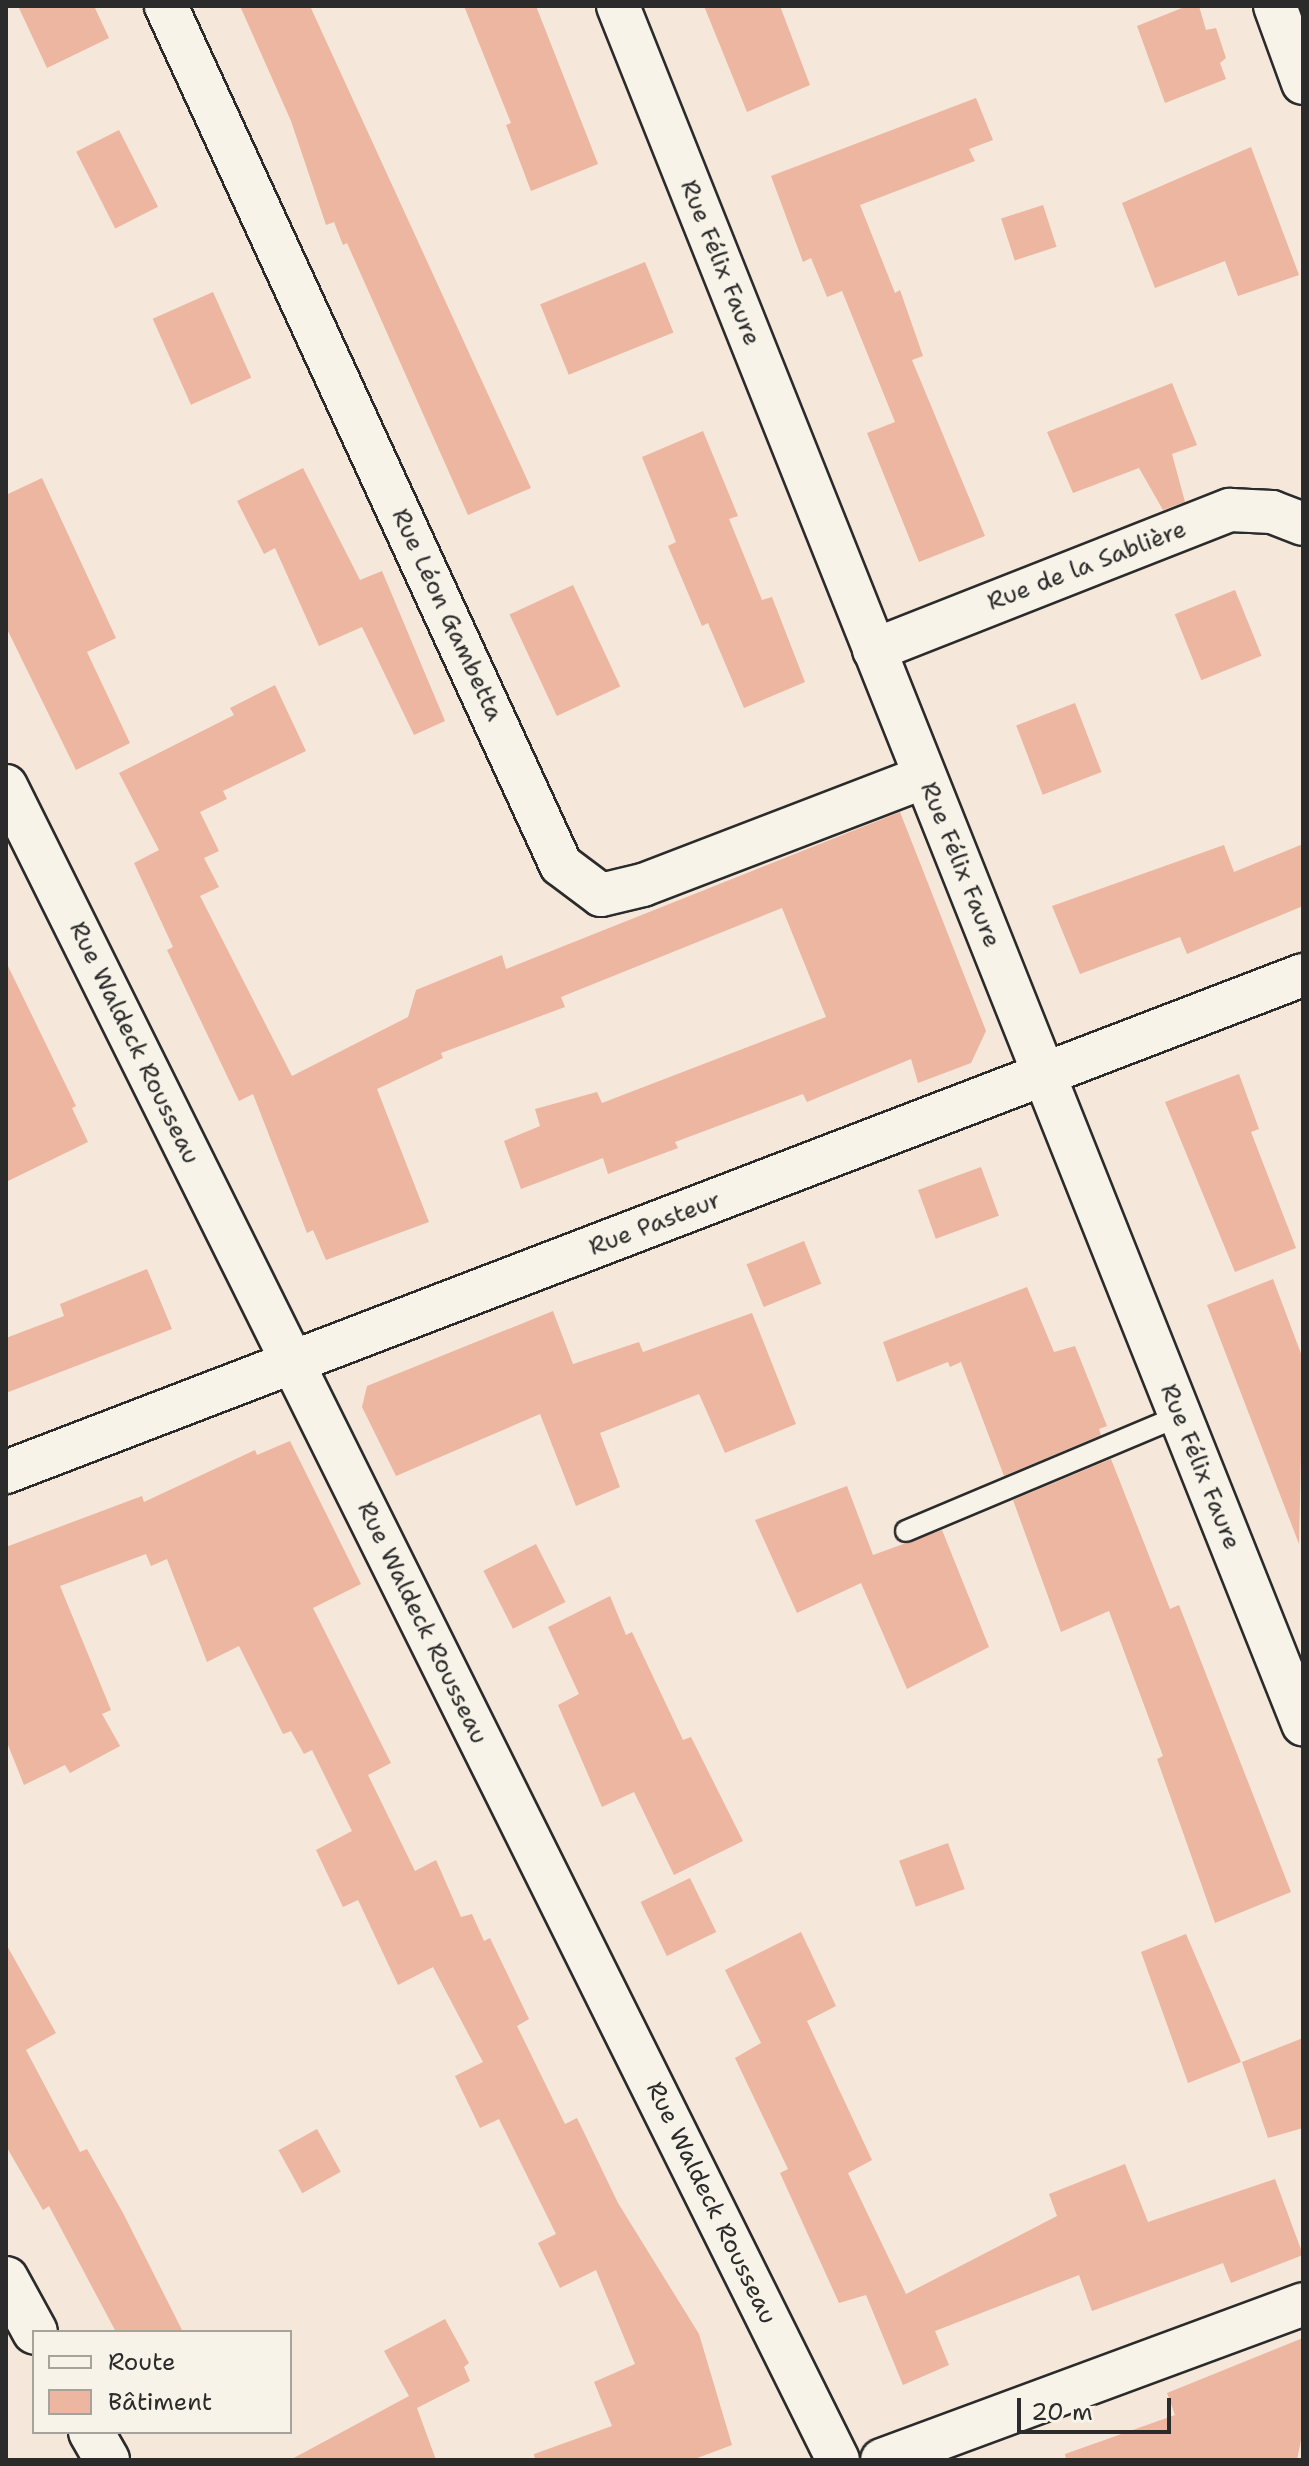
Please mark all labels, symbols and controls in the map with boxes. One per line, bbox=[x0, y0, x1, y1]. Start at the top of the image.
street label: Rue Félix Faure bbox=[674, 176, 766, 350]
street label: Rue Léon Gambetta bbox=[385, 504, 509, 726]
street label: Rue de la Sablière bbox=[984, 515, 1190, 617]
street label: Rue Félix Faure bbox=[914, 778, 1006, 952]
street label: Rue Waldeck Rousseau bbox=[63, 917, 205, 1169]
street label: Rue Pasteur bbox=[585, 1186, 725, 1262]
street label: Rue Félix Faure bbox=[1154, 1380, 1246, 1554]
street label: Rue Waldeck Rousseau bbox=[351, 1497, 493, 1749]
street label: Rue Waldeck Rousseau bbox=[640, 2077, 782, 2329]
legend bbox=[32, 2330, 292, 2434]
text: Route bbox=[108, 2346, 176, 2378]
scale bar bbox=[1021, 2382, 1175, 2432]
text: Bâtiment bbox=[108, 2386, 212, 2418]
text: 20 m bbox=[1031, 2396, 1093, 2428]

